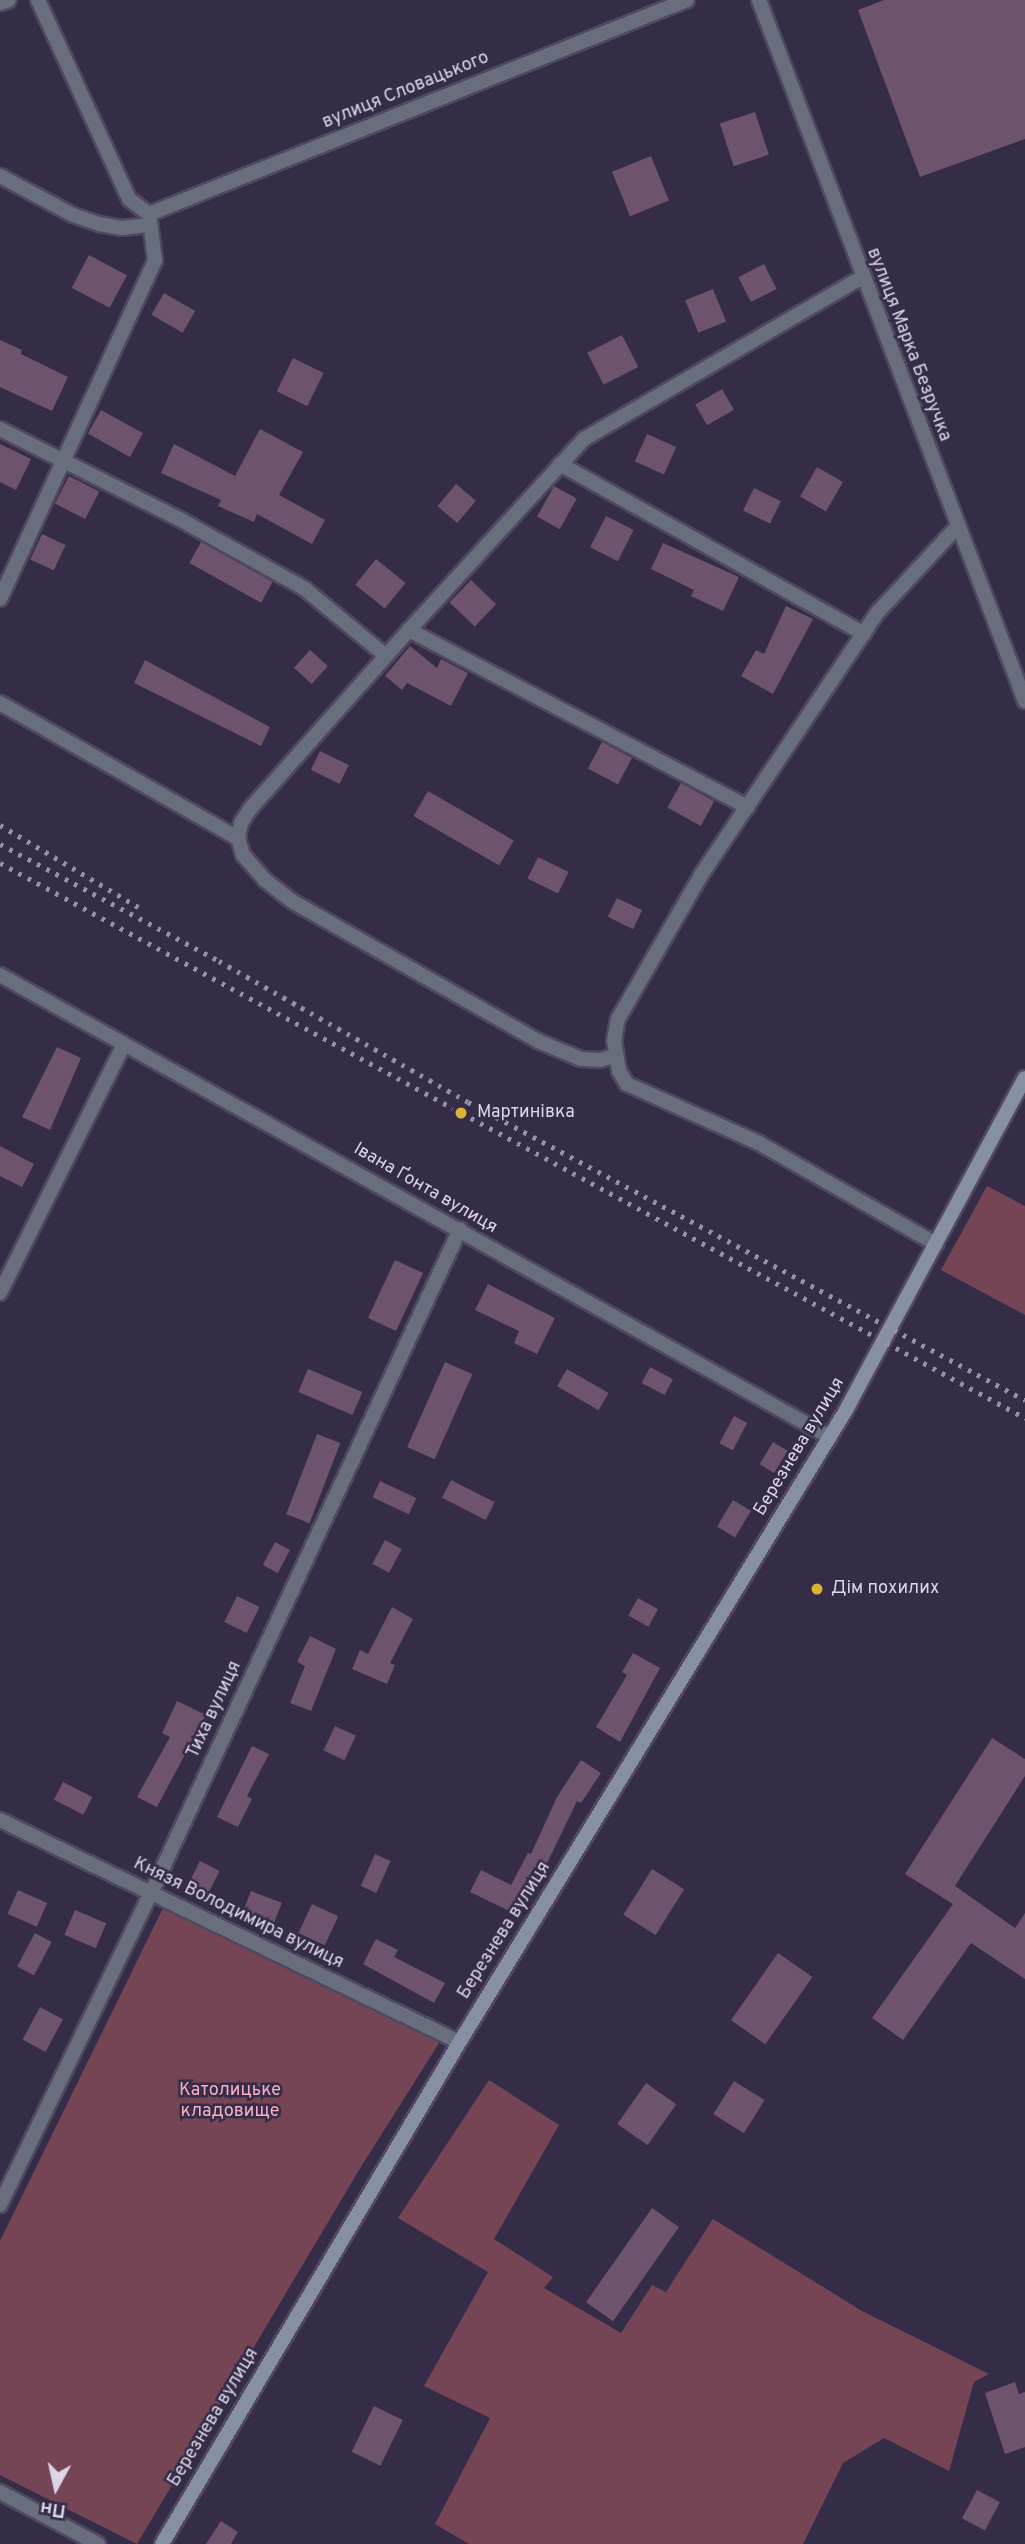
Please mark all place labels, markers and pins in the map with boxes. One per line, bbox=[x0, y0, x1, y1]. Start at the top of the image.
place label: Мартинівка bbox=[477, 1102, 575, 1124]
marker: Мартинівка bbox=[451, 1103, 471, 1123]
place label: Дiм похилих bbox=[831, 1578, 939, 1600]
marker: Дiм похилих bbox=[809, 1581, 825, 1597]

